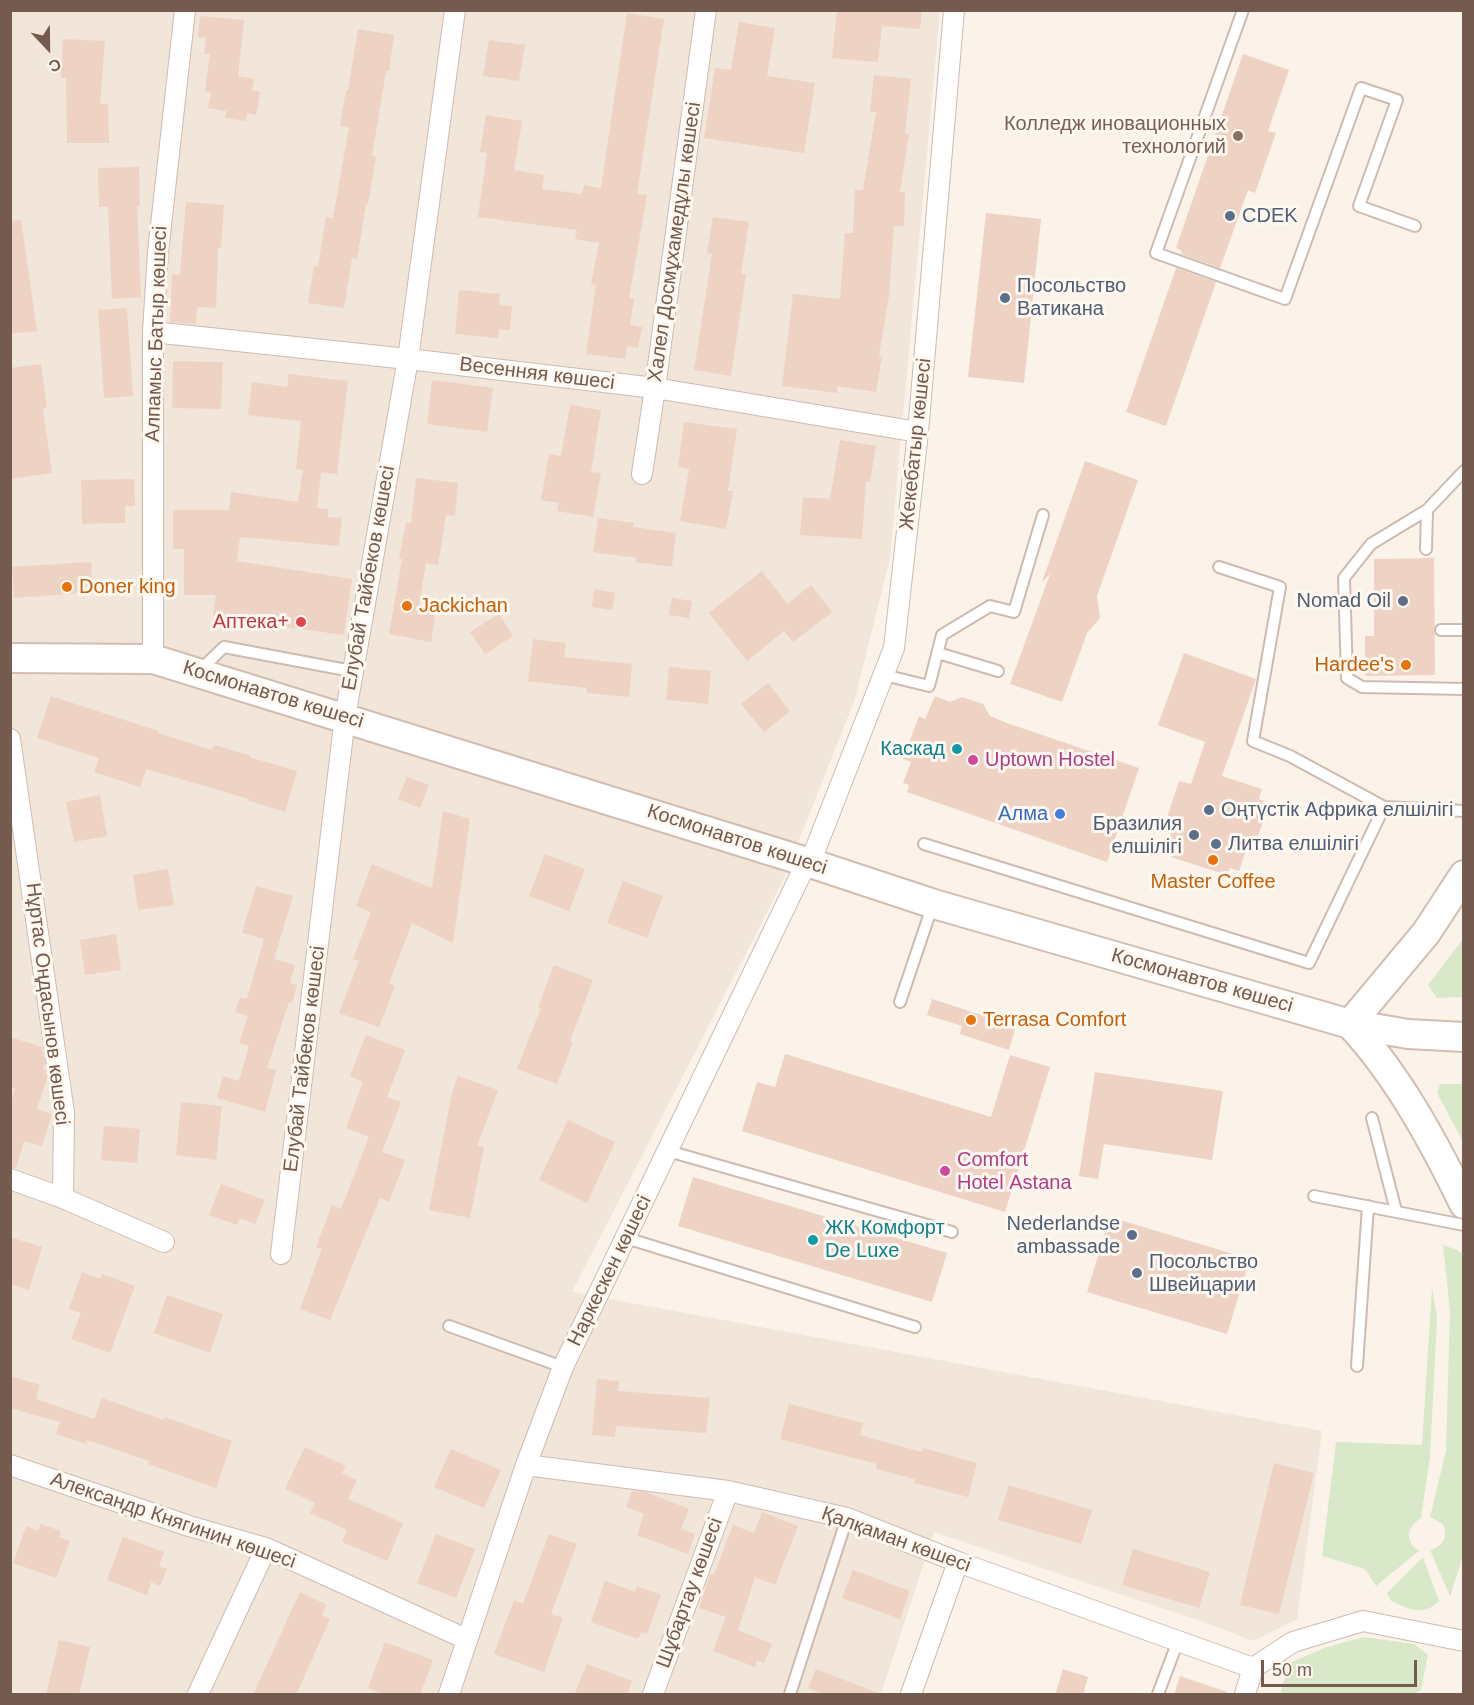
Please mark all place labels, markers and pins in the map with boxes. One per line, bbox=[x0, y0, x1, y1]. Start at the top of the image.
place label: Колледж иновационных технологий bbox=[1004, 112, 1226, 159]
marker: Колледж иновационных технологий bbox=[1231, 129, 1245, 143]
place label: CDEK bbox=[1242, 204, 1298, 228]
marker: CDEK bbox=[1223, 209, 1237, 223]
place label: Посольство Ватикана bbox=[1017, 274, 1126, 321]
marker: Посольство Ватикана bbox=[998, 291, 1012, 305]
place label: Doner king bbox=[79, 575, 176, 599]
marker: Doner king bbox=[60, 580, 74, 594]
place label: Nomad Oil bbox=[1297, 589, 1391, 613]
place label: Jackichan bbox=[419, 594, 508, 618]
marker: Nomad Oil bbox=[1396, 594, 1410, 608]
marker: Jackichan bbox=[400, 599, 414, 613]
place label: Аптека+ bbox=[213, 610, 289, 634]
marker: Аптека+ bbox=[294, 615, 308, 629]
place label: Hardee's bbox=[1315, 653, 1394, 677]
marker: Hardee's bbox=[1399, 658, 1413, 672]
place label: Каскад bbox=[880, 737, 945, 761]
marker: Каскад bbox=[950, 742, 964, 756]
place label: Uptown Hostel bbox=[985, 748, 1115, 772]
marker: Uptown Hostel bbox=[966, 753, 980, 767]
place label: Оңтүстік Африка елшілігі bbox=[1221, 798, 1453, 822]
place label: Алма bbox=[998, 802, 1048, 826]
marker: Оңтүстік Африка елшілігі bbox=[1202, 803, 1216, 817]
marker: Алма bbox=[1053, 807, 1067, 821]
place label: Бразилия елшілігі bbox=[1093, 812, 1182, 859]
marker: Бразилия елшілігі bbox=[1187, 828, 1201, 842]
place label: Литва елшілігі bbox=[1228, 832, 1359, 856]
marker: Литва елшілігі bbox=[1209, 837, 1223, 851]
marker: Master Coffee bbox=[1206, 853, 1220, 867]
place label: Master Coffee bbox=[1150, 870, 1276, 894]
place label: Terrasa Comfort bbox=[983, 1008, 1126, 1032]
marker: Terrasa Comfort bbox=[964, 1013, 978, 1027]
place label: Comfort Hotel Astana bbox=[957, 1148, 1072, 1195]
marker: Comfort Hotel Astana bbox=[938, 1164, 952, 1178]
place label: Nederlandse ambassade bbox=[1007, 1212, 1120, 1259]
place label: ЖК Комфорт De Luxe bbox=[825, 1216, 945, 1263]
marker: Nederlandse ambassade bbox=[1125, 1228, 1139, 1242]
marker: ЖК Комфорт De Luxe bbox=[806, 1233, 820, 1247]
place label: Посольство Швейцарии bbox=[1149, 1250, 1258, 1297]
marker: Посольство Швейцарии bbox=[1130, 1266, 1144, 1280]

